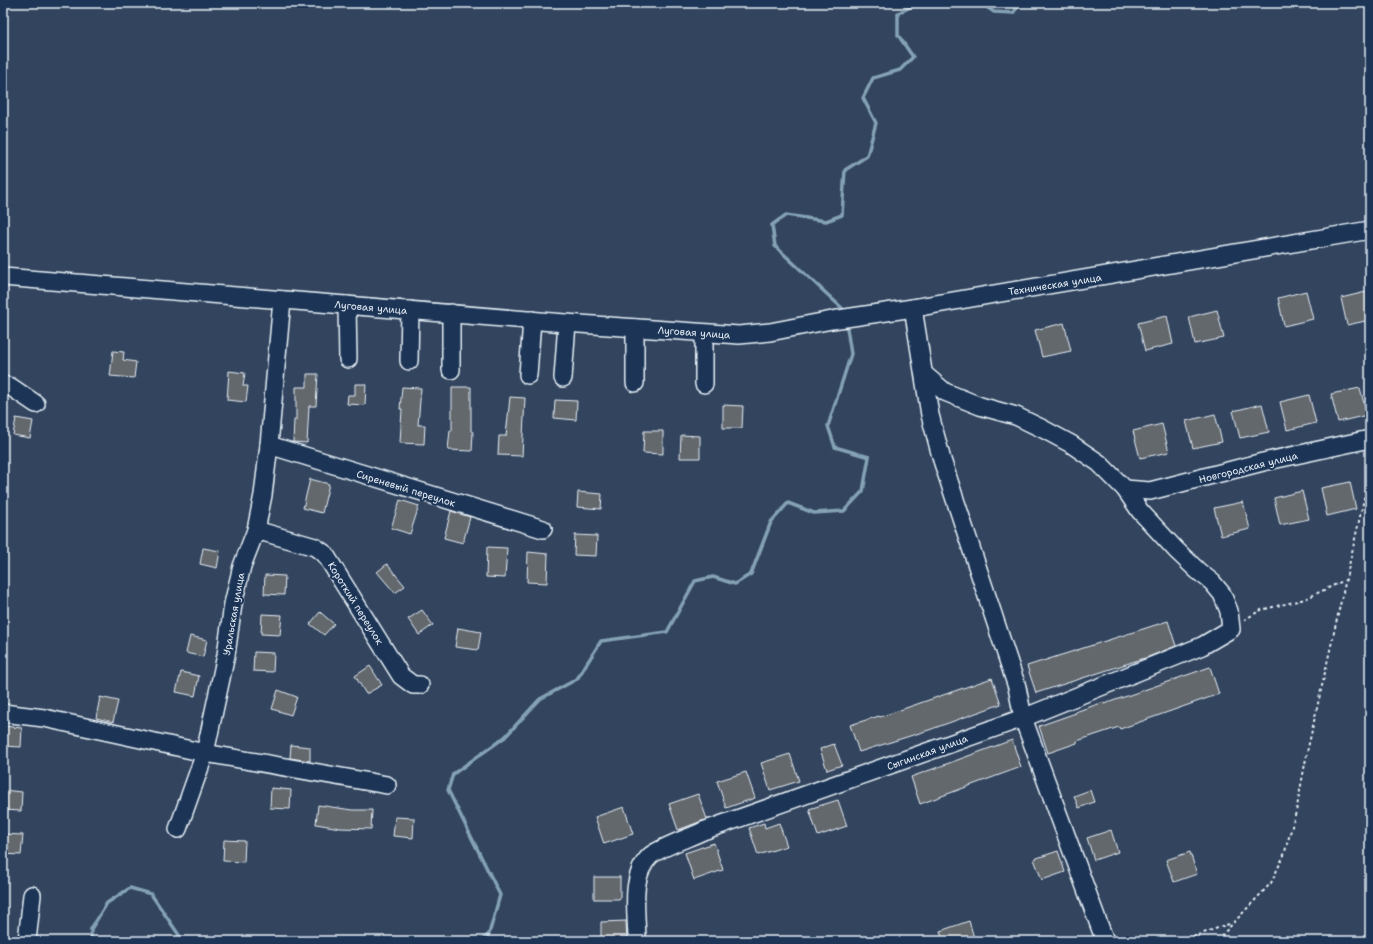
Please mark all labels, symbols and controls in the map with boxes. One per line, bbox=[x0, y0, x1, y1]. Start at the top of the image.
street label: Техническая улица bbox=[1008, 271, 1103, 298]
street label: Луговая улица bbox=[334, 298, 409, 317]
street label: Луговая улица bbox=[657, 323, 732, 342]
street label: Новгородская улица bbox=[1197, 449, 1300, 486]
street label: Сиреневый переулок bbox=[355, 467, 458, 510]
street label: Короткий переулок bbox=[325, 559, 387, 648]
street label: Уральская улица bbox=[220, 571, 247, 657]
street label: Сыгинская улица bbox=[885, 732, 970, 773]

